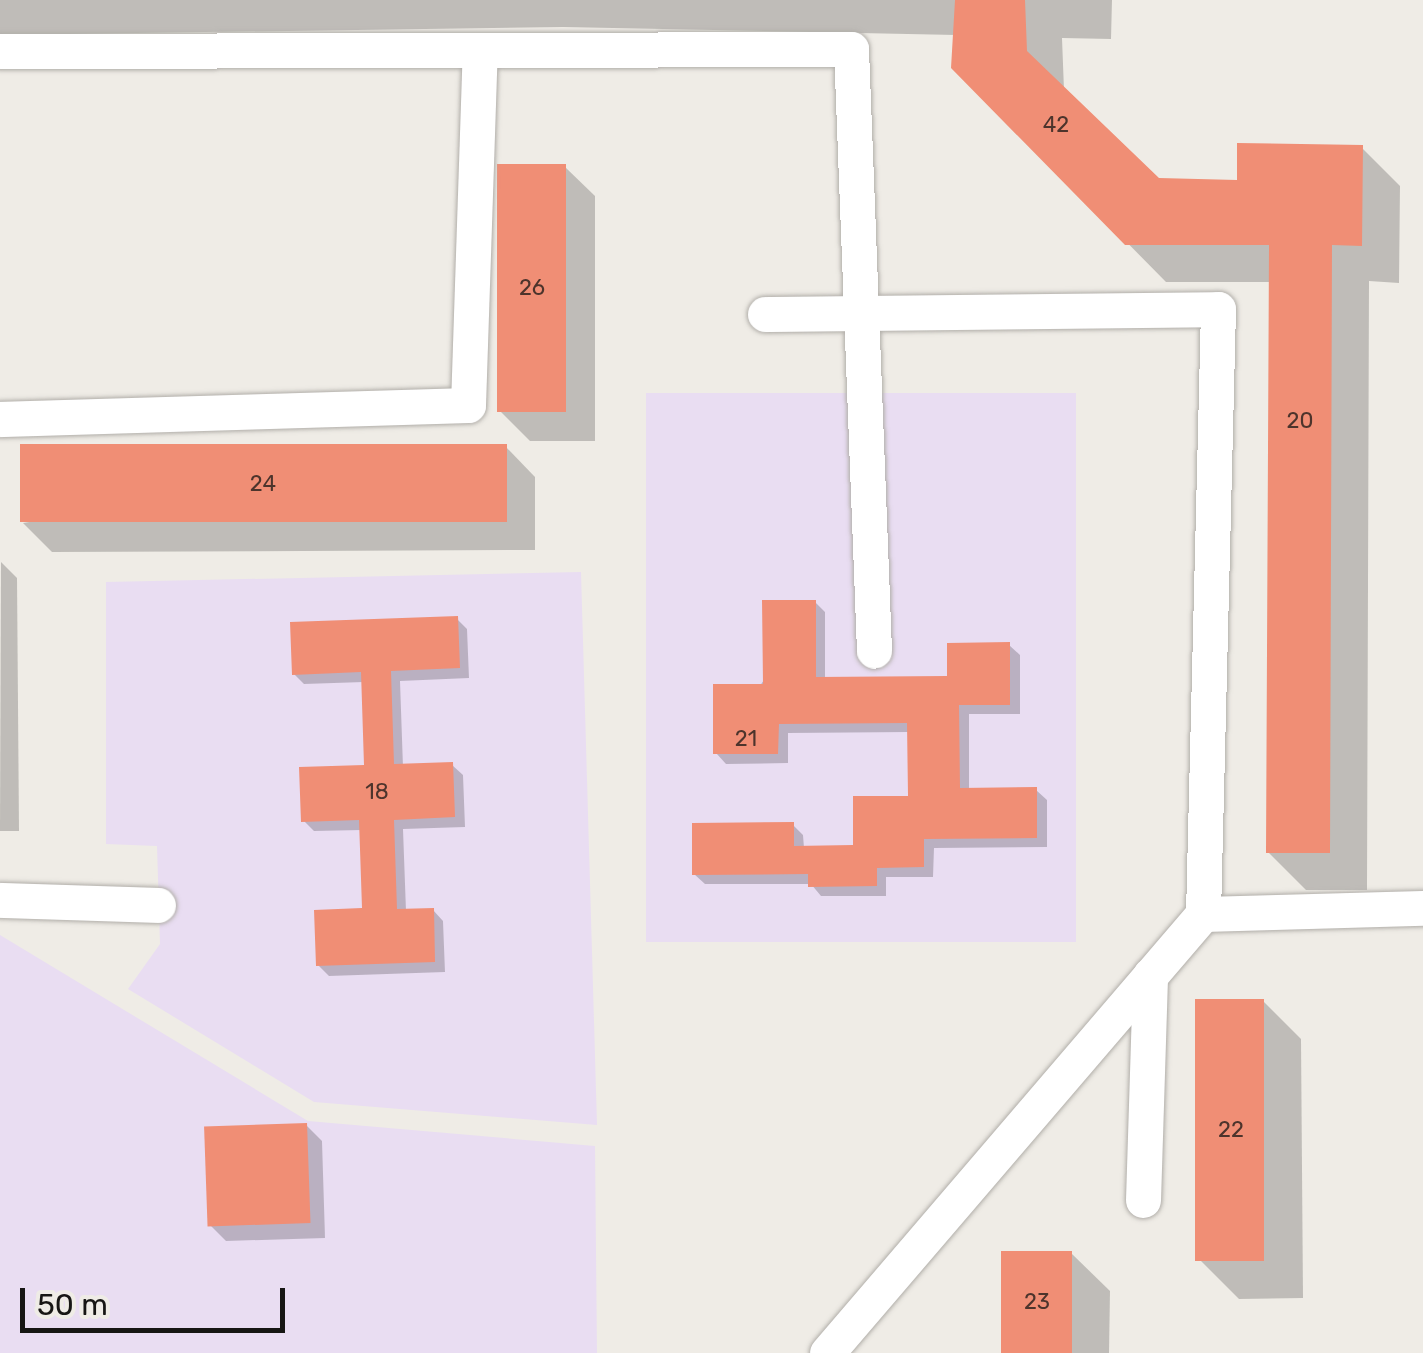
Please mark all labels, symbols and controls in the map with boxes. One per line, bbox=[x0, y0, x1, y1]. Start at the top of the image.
house number: 42 bbox=[1043, 112, 1069, 138]
house number: 26 bbox=[519, 275, 545, 301]
house number: 20 bbox=[1287, 408, 1313, 434]
house number: 24 bbox=[250, 471, 276, 497]
house number: 21 bbox=[735, 726, 757, 752]
house number: 18 bbox=[365, 779, 389, 805]
house number: 22 bbox=[1218, 1117, 1244, 1143]
scale bar bbox=[25, 1268, 290, 1330]
text: 50 m bbox=[37, 1287, 108, 1323]
house number: 23 bbox=[1024, 1289, 1050, 1315]

